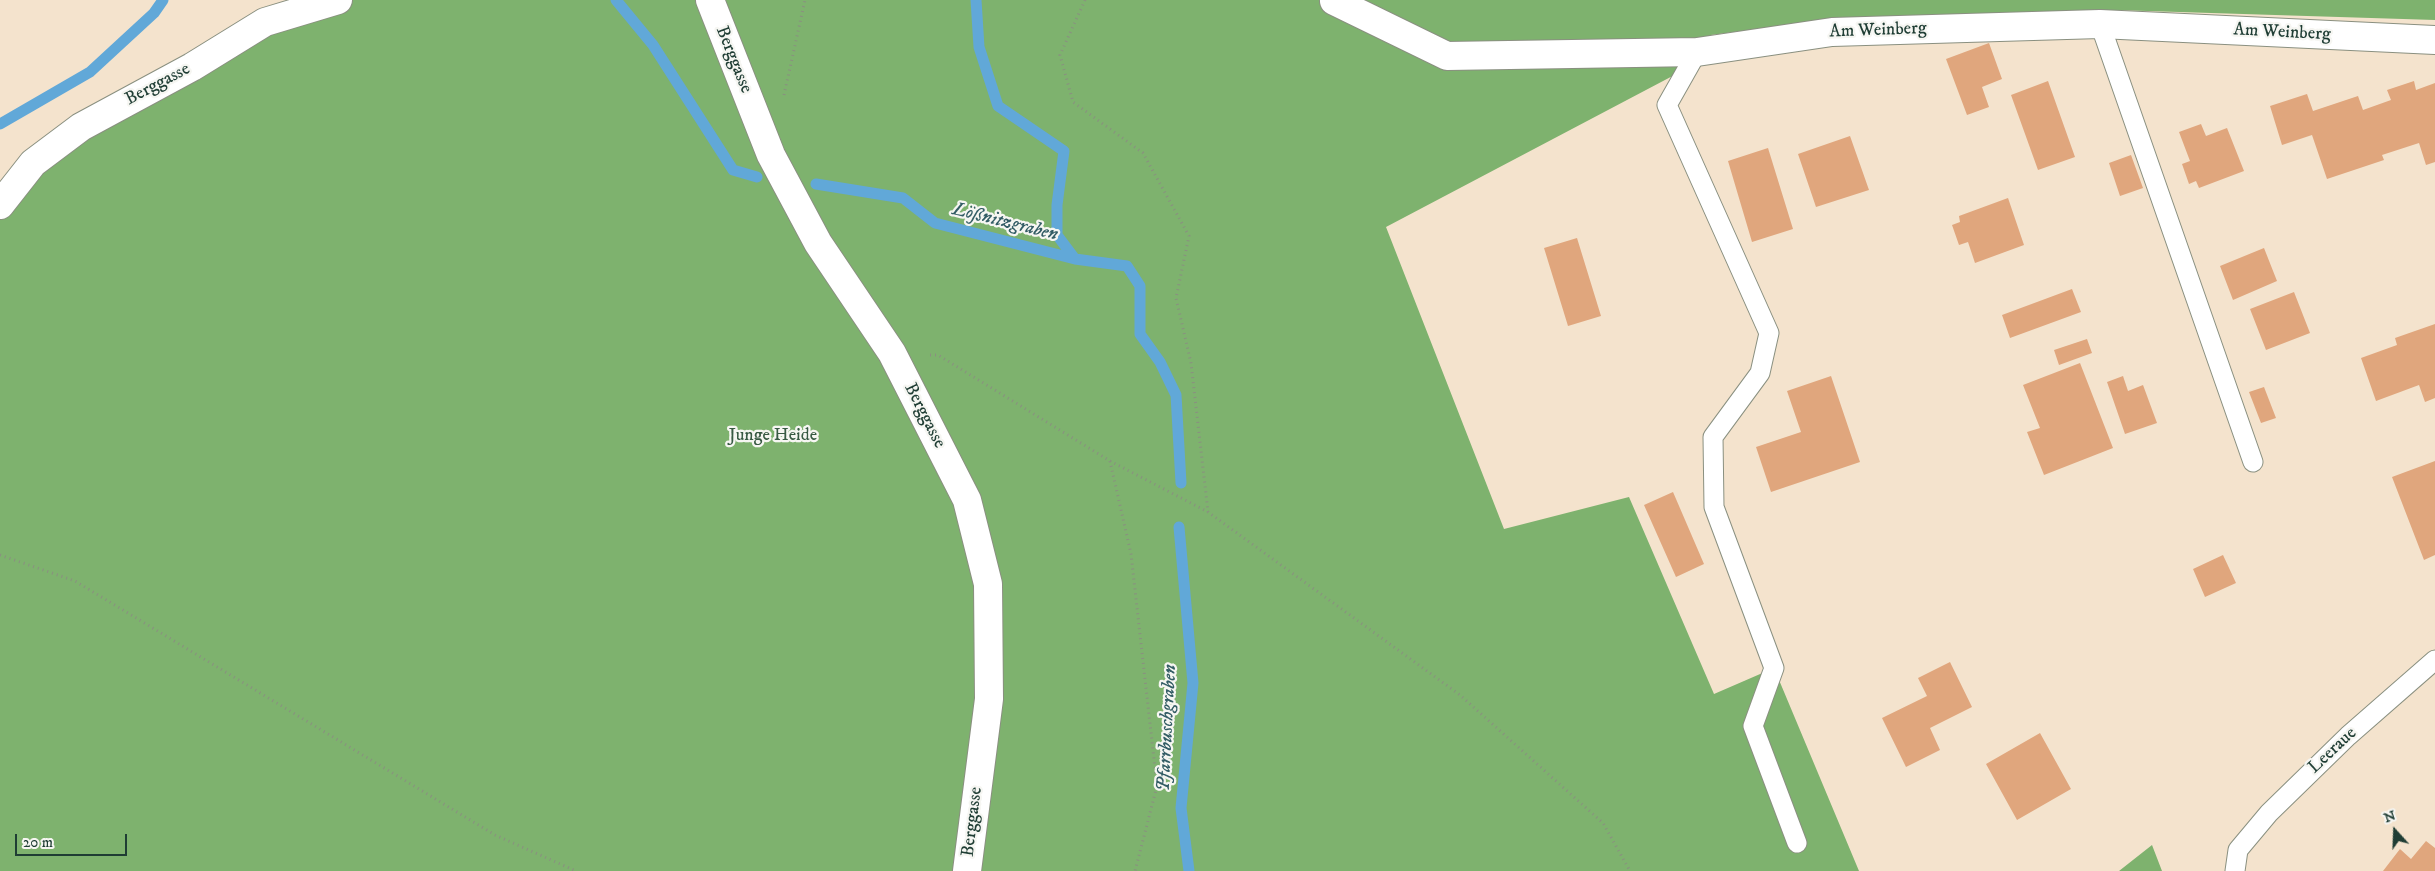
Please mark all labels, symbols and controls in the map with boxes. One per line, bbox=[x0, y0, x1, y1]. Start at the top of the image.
street label: Am Weinberg bbox=[1829, 19, 1927, 43]
street label: Am Weinberg bbox=[2233, 20, 2331, 46]
street label: Berggasse bbox=[710, 23, 756, 97]
street label: Berggasse bbox=[122, 59, 194, 111]
water label: Lößnitzgraben bbox=[950, 199, 1060, 247]
street label: Berggasse bbox=[898, 380, 950, 452]
park label: Junge Heide bbox=[729, 425, 817, 447]
water label: Pfarrbuschgraben bbox=[1153, 664, 1183, 792]
street label: Leeraue bbox=[2304, 723, 2362, 779]
street label: Berggasse bbox=[958, 786, 988, 858]
north arrow bbox=[2370, 806, 2420, 856]
text: N bbox=[2381, 806, 2398, 827]
scale bar bbox=[18, 824, 130, 856]
text: 20 m bbox=[23, 833, 53, 852]

